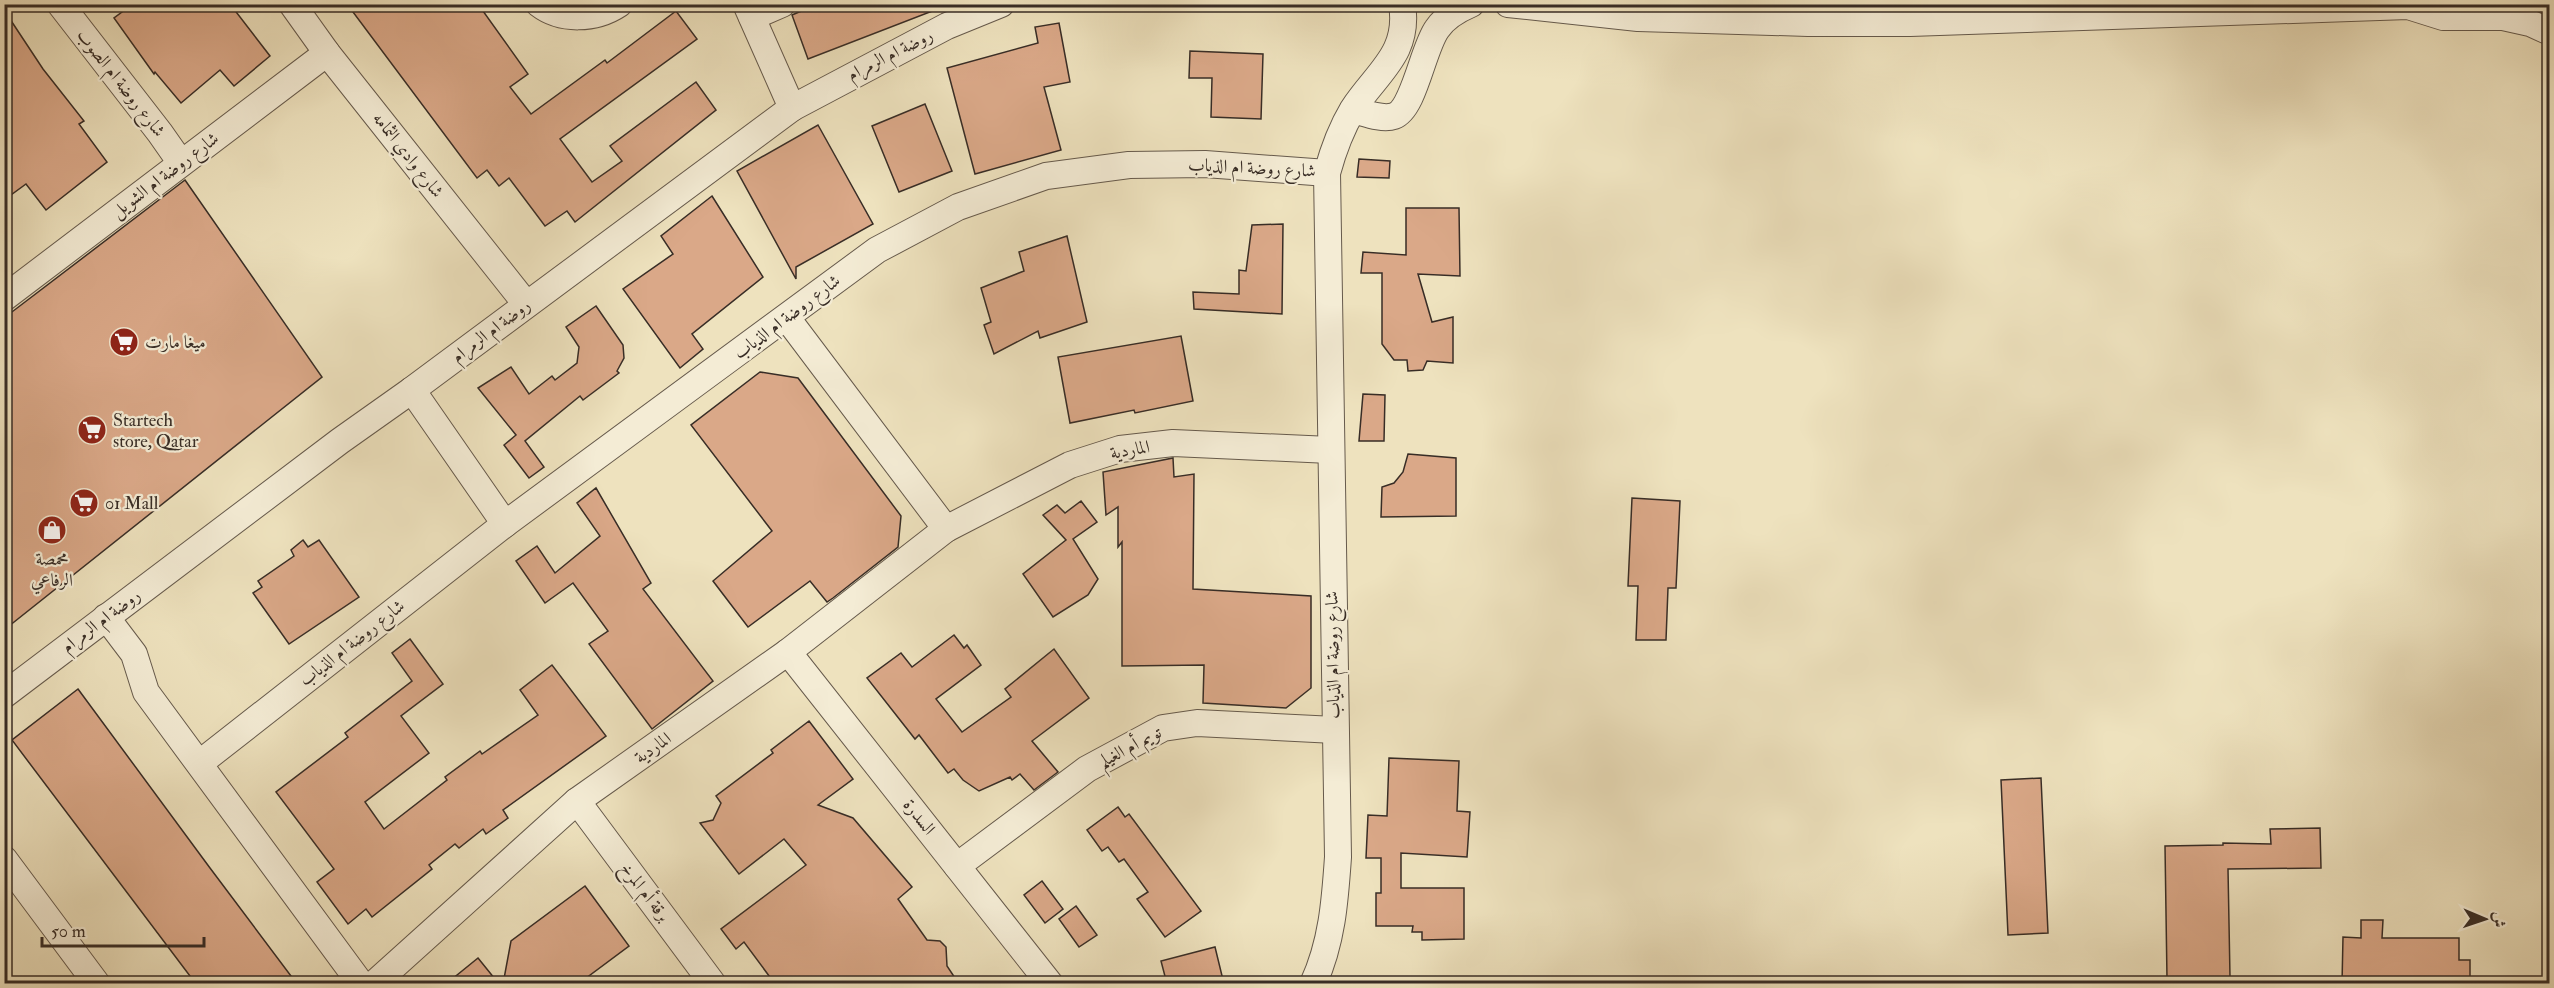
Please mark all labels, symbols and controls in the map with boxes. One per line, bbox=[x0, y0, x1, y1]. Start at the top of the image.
street label: شارع روضة ام الصوب bbox=[68, 24, 170, 144]
street label: روضة ام الرمرام bbox=[843, 24, 939, 90]
street label: شارع وادي الثمامه bbox=[365, 107, 449, 204]
street label: شارع روضة ام الشويل bbox=[107, 127, 226, 226]
street label: شارع روضة ام الذياب bbox=[1187, 153, 1316, 187]
street label: شارع روضة ام الذياب bbox=[729, 269, 847, 368]
street label: روضة ام الرمرام bbox=[447, 294, 538, 371]
supermarket icon: ميغا مارت bbox=[108, 326, 140, 358]
place label: ميغا مارت bbox=[145, 331, 206, 354]
place label: Startech store, Qatar bbox=[113, 409, 199, 453]
supermarket icon: Startech store, Qatar bbox=[76, 414, 108, 446]
street label: الماردية bbox=[1108, 435, 1152, 465]
supermarket icon: 01 Mall bbox=[68, 487, 100, 519]
place label: 01 Mall bbox=[105, 492, 159, 515]
shop icon: محمصة الرفاعي bbox=[36, 514, 68, 546]
place label: محمصة الرفاعي bbox=[31, 548, 73, 595]
street label: روضة ام الرمرام bbox=[57, 584, 148, 661]
street label: شارع روضة ام الذياب bbox=[1320, 591, 1350, 719]
street label: شارع روضة ام الذياب bbox=[295, 595, 412, 695]
street label: تويم أم الغيلم bbox=[1093, 719, 1169, 779]
street label: الماردية bbox=[630, 727, 676, 769]
street label: السدرة bbox=[898, 794, 940, 840]
street label: برقة أم المرخ bbox=[612, 856, 677, 929]
north arrow bbox=[2455, 889, 2515, 949]
scale bar bbox=[42, 910, 204, 948]
text: ش bbox=[2489, 911, 2509, 928]
text: 50 m bbox=[51, 920, 86, 943]

